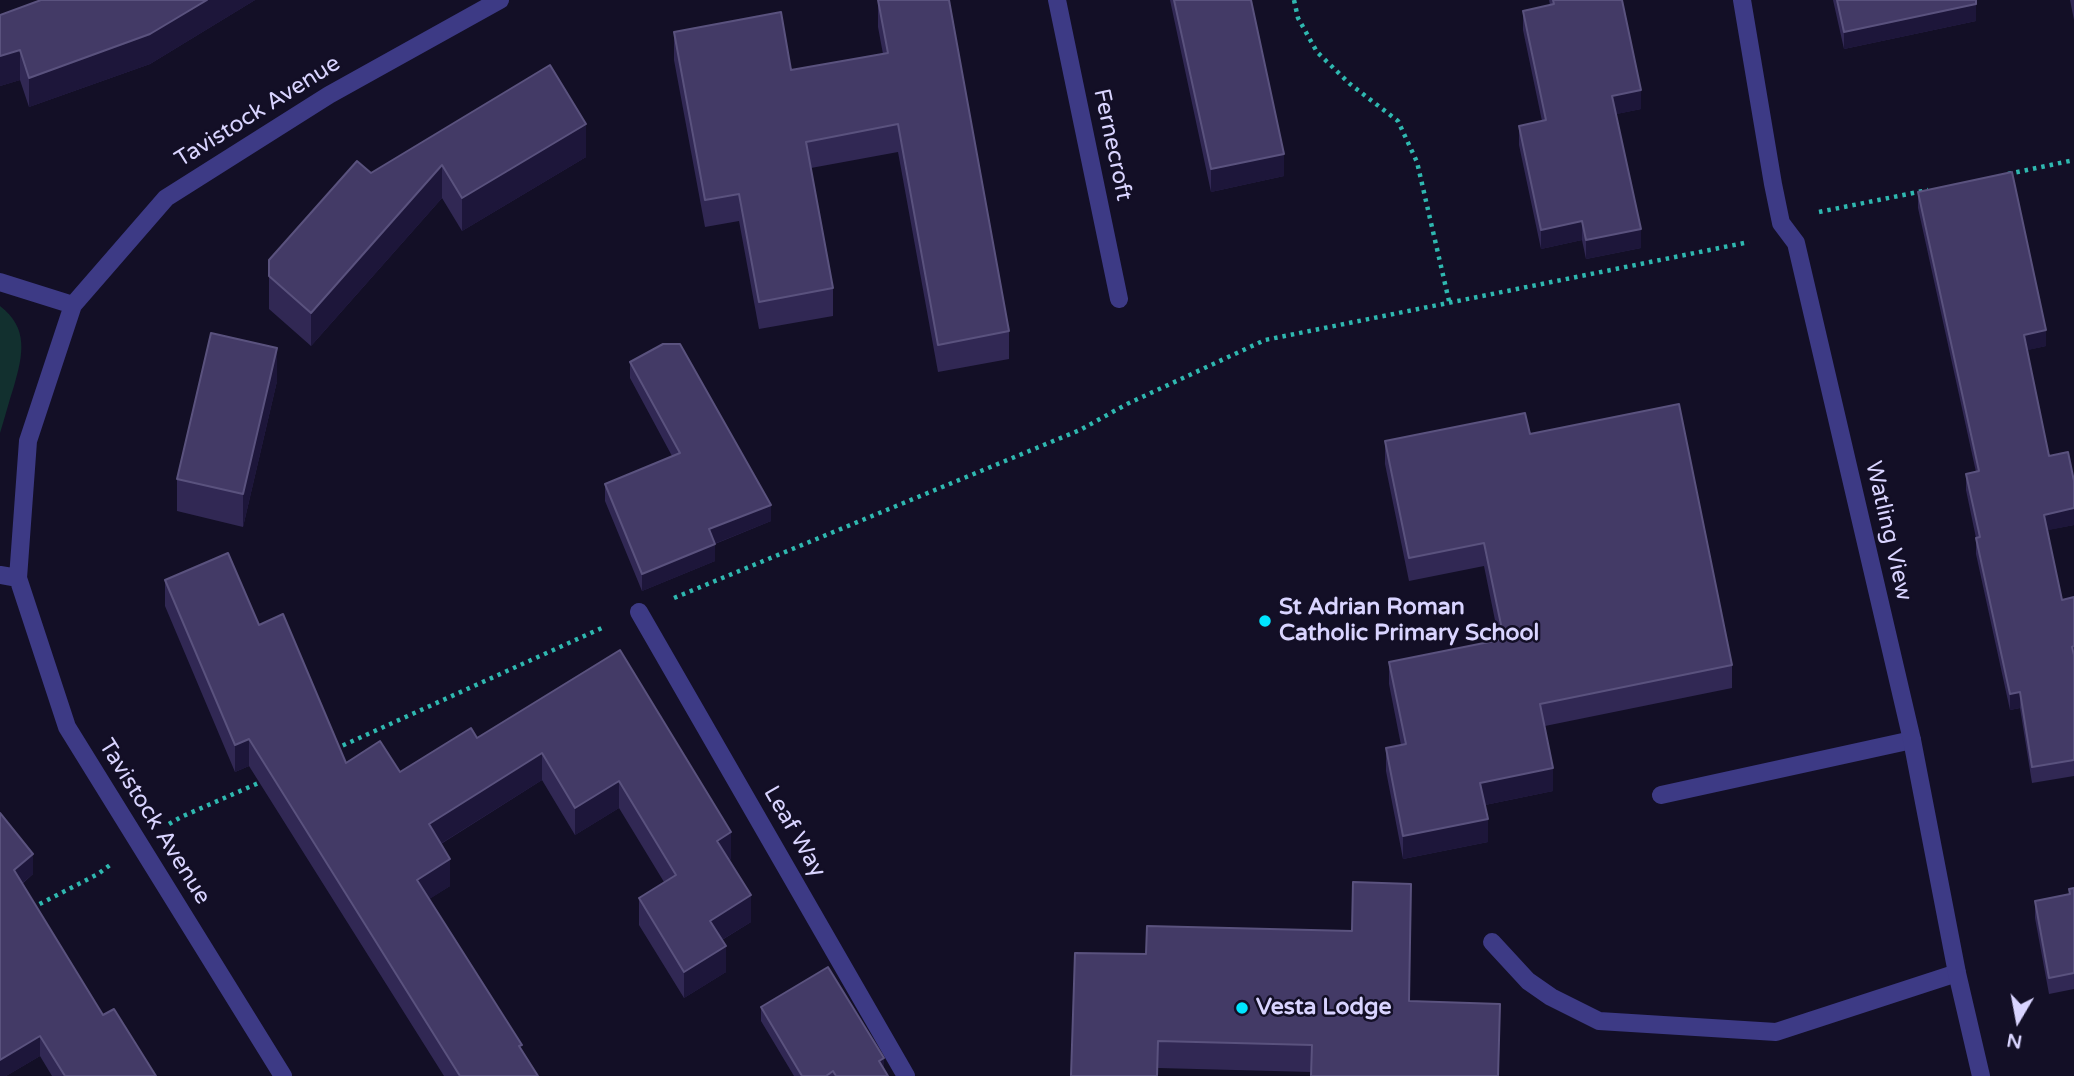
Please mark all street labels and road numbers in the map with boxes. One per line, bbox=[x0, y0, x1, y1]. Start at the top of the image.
street label: Tavistock Avenue bbox=[170, 50, 346, 174]
street label: Fernecroft bbox=[1087, 86, 1137, 204]
street label: Watling View bbox=[1859, 459, 1917, 603]
street label: Tavistock Avenue bbox=[92, 734, 216, 910]
street label: Leaf Way bbox=[757, 781, 831, 883]

